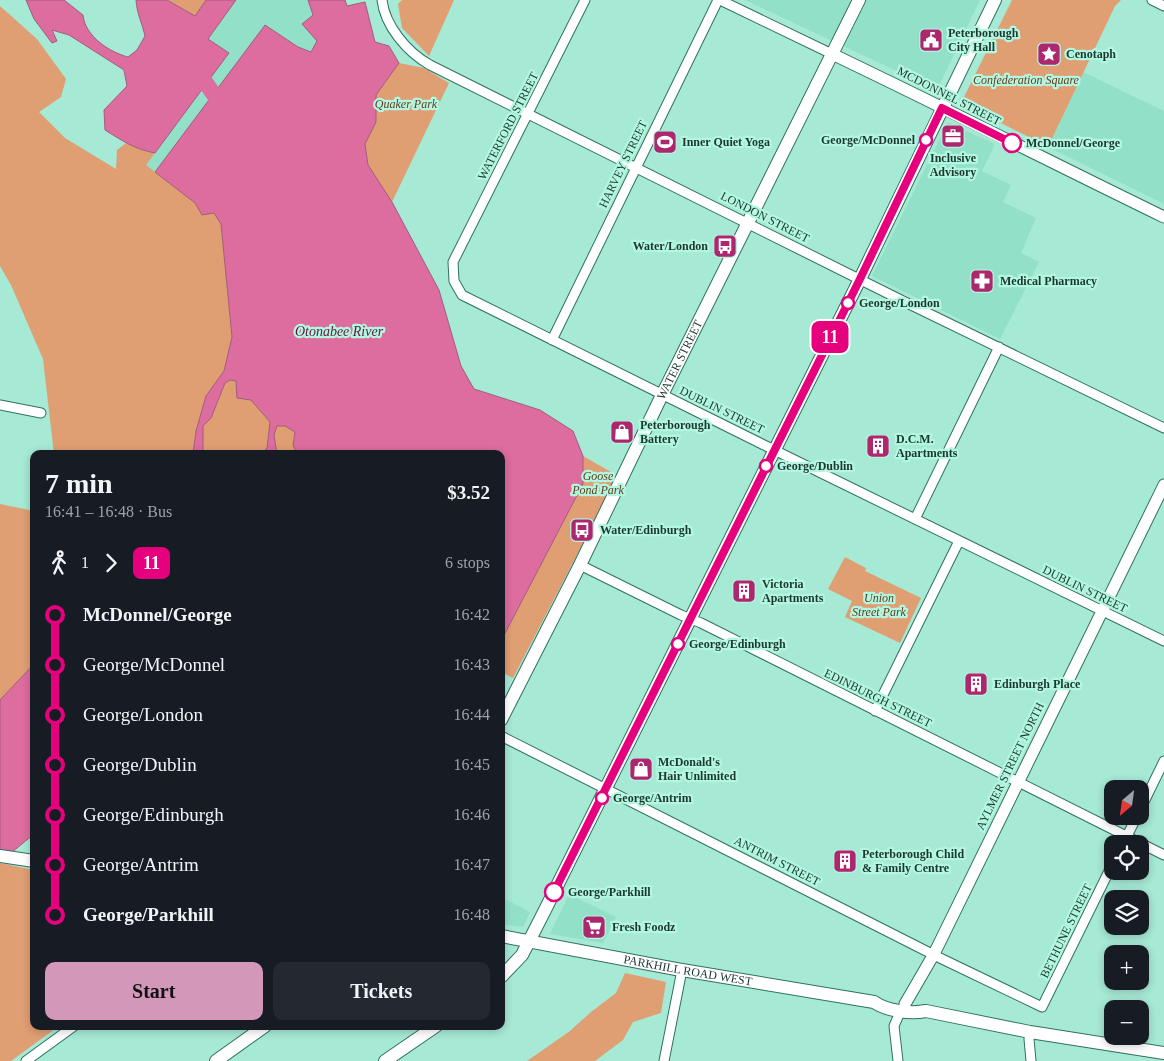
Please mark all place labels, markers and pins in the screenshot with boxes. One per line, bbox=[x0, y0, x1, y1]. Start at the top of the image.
place label: Peterborough City Hall bbox=[948, 26, 1019, 54]
public building icon: Peterborough City Hall bbox=[918, 27, 944, 53]
place icon: Cenotaph bbox=[1036, 41, 1062, 67]
place label: Cenotaph bbox=[1066, 47, 1116, 61]
office icon: Inclusive Advisory bbox=[940, 123, 966, 149]
sports icon: Inner Quiet Yoga bbox=[652, 129, 678, 155]
place label: George/McDonnel bbox=[821, 133, 916, 147]
marker: George/McDonnel bbox=[919, 133, 933, 147]
marker: McDonnel/George bbox=[1002, 133, 1022, 153]
place label: Inner Quiet Yoga bbox=[682, 135, 770, 149]
place label: McDonnel/George bbox=[1026, 136, 1121, 150]
place label: Inclusive Advisory bbox=[930, 151, 977, 179]
bus stop icon: Water/London bbox=[712, 233, 738, 259]
place label: Water/London bbox=[633, 239, 708, 253]
pharmacy icon: Medical Pharmacy bbox=[969, 268, 995, 294]
place label: Medical Pharmacy bbox=[1000, 274, 1097, 288]
marker: George/London bbox=[841, 296, 855, 310]
place label: George/London bbox=[859, 296, 940, 310]
place label: Peterborough Battery bbox=[640, 418, 711, 446]
shop icon: Peterborough Battery bbox=[609, 419, 635, 445]
place label: D.C.M. Apartments bbox=[896, 432, 958, 460]
building icon: D.C.M. Apartments bbox=[865, 433, 891, 459]
marker: George/Dublin bbox=[759, 459, 773, 473]
place label: George/Dublin bbox=[777, 459, 853, 473]
bus stop icon: Water/Edinburgh bbox=[569, 517, 595, 543]
place label: Water/Edinburgh bbox=[600, 523, 692, 537]
place label: Victoria Apartments bbox=[762, 577, 824, 605]
building icon: Victoria Apartments bbox=[731, 578, 757, 604]
marker: George/Edinburgh bbox=[671, 637, 685, 651]
place label: George/Edinburgh bbox=[689, 637, 786, 651]
building icon: Edinburgh Place bbox=[963, 671, 989, 697]
place label: Edinburgh Place bbox=[994, 677, 1081, 691]
place label: McDonald's Hair Unlimited bbox=[658, 755, 736, 783]
shop icon: McDonald's Hair Unlimited bbox=[628, 756, 654, 782]
marker: George/Antrim bbox=[595, 791, 609, 805]
place label: George/Antrim bbox=[613, 791, 692, 805]
place label: Peterborough Child & Family Centre bbox=[862, 847, 964, 875]
building icon: Peterborough Child & Family Centre bbox=[832, 848, 858, 874]
marker: George/Parkhill bbox=[544, 882, 564, 902]
place label: George/Parkhill bbox=[568, 885, 651, 899]
supermarket icon: Fresh Foodz bbox=[581, 914, 607, 940]
place label: Fresh Foodz bbox=[612, 920, 676, 934]

